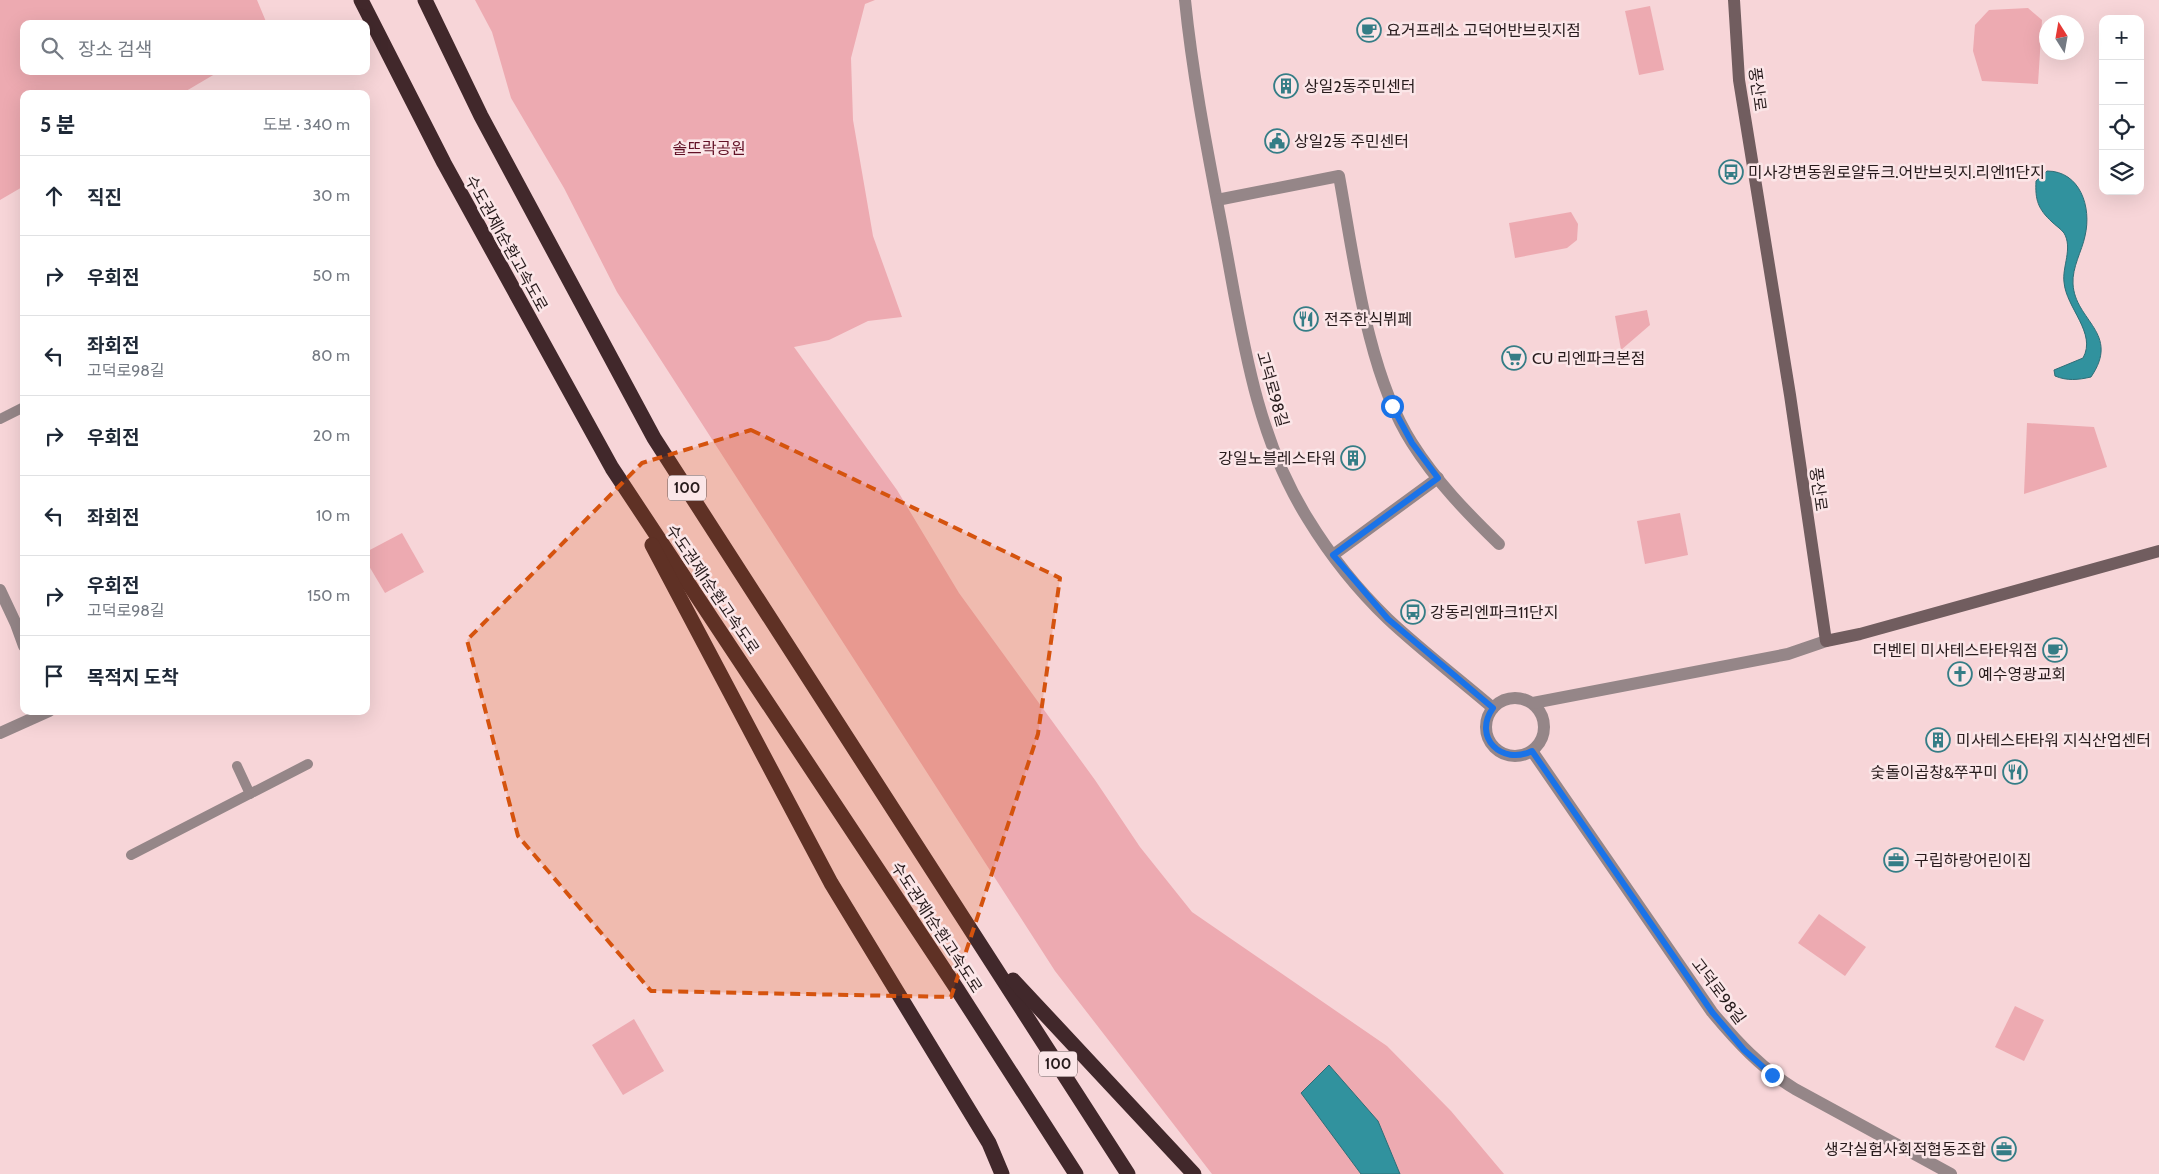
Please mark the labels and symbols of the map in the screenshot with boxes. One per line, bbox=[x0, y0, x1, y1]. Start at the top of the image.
north arrow bbox=[2039, 15, 2084, 60]
cafe icon: 요거프레소 고덕어반브릿지점 bbox=[1356, 17, 1382, 43]
place label: 요거프레소 고덕어반브릿지점 bbox=[1386, 21, 1581, 40]
street label: 풍산로 bbox=[1745, 66, 1770, 113]
building icon: 상일2동주민센터 bbox=[1273, 73, 1299, 99]
place label: 상일2동주민센터 bbox=[1304, 77, 1415, 96]
public building icon: 상일2동 주민센터 bbox=[1264, 128, 1290, 154]
place label: 상일2동 주민센터 bbox=[1294, 132, 1409, 151]
park label: 솔뜨락공원 bbox=[672, 139, 746, 158]
bus stop icon: 미사강변동원로얄듀크.어반브릿지.리엔11단지 bbox=[1718, 159, 1744, 185]
place label: 미사강변동원로얄듀크.어반브릿지.리엔11단지 bbox=[1748, 163, 2045, 182]
street label: 수도권제1순환고속도로 bbox=[461, 172, 552, 315]
restaurant icon: 전주한식뷔페 bbox=[1293, 306, 1319, 332]
place label: 전주한식뷔페 bbox=[1324, 310, 1412, 329]
supermarket icon: CU 리엔파크본점 bbox=[1501, 345, 1527, 371]
street label: 고덕로98길 bbox=[1253, 349, 1292, 429]
place label: CU 리엔파크본점 bbox=[1532, 349, 1645, 368]
route start bbox=[1381, 395, 1404, 418]
building icon: 강일노블레스타워 bbox=[1340, 445, 1366, 471]
place label: 강일노블레스타워 bbox=[1218, 449, 1336, 468]
street label: 풍산로 bbox=[1806, 466, 1831, 513]
road number: 100 bbox=[668, 476, 706, 500]
street label: 수도권제1순환고속도로 bbox=[662, 521, 763, 658]
bus stop icon: 강동리엔파크11단지 bbox=[1400, 599, 1426, 625]
place label: 강동리엔파크11단지 bbox=[1430, 603, 1558, 622]
cafe icon: 더벤티 미사테스타타워점 bbox=[2042, 637, 2068, 663]
place label: 더벤티 미사테스타타워점 bbox=[1872, 641, 2038, 660]
church icon: 예수영광교회 bbox=[1947, 661, 1973, 687]
place label: 예수영광교회 bbox=[1978, 665, 2066, 684]
building icon: 미사테스타타워 지식산업센터 bbox=[1925, 727, 1951, 753]
place label: 미사테스타타워 지식산업센터 bbox=[1956, 731, 2151, 750]
restaurant icon: 숯돌이곱창&쭈꾸미 bbox=[2002, 759, 2028, 785]
place label: 숯돌이곱창&쭈꾸미 bbox=[1870, 763, 1998, 782]
office icon: 구립하랑어린이집 bbox=[1883, 847, 1909, 873]
place label: 구립하랑어린이집 bbox=[1914, 851, 2032, 870]
street label: 수도권제1순환고속도로 bbox=[887, 858, 986, 997]
street label: 고덕로98길 bbox=[1688, 955, 1750, 1028]
road number: 100 bbox=[1039, 1052, 1077, 1076]
route end bbox=[1761, 1064, 1784, 1087]
office icon: 생각실험사회적협동조합 bbox=[1991, 1136, 2017, 1162]
place label: 생각실험사회적협동조합 bbox=[1824, 1140, 1986, 1159]

